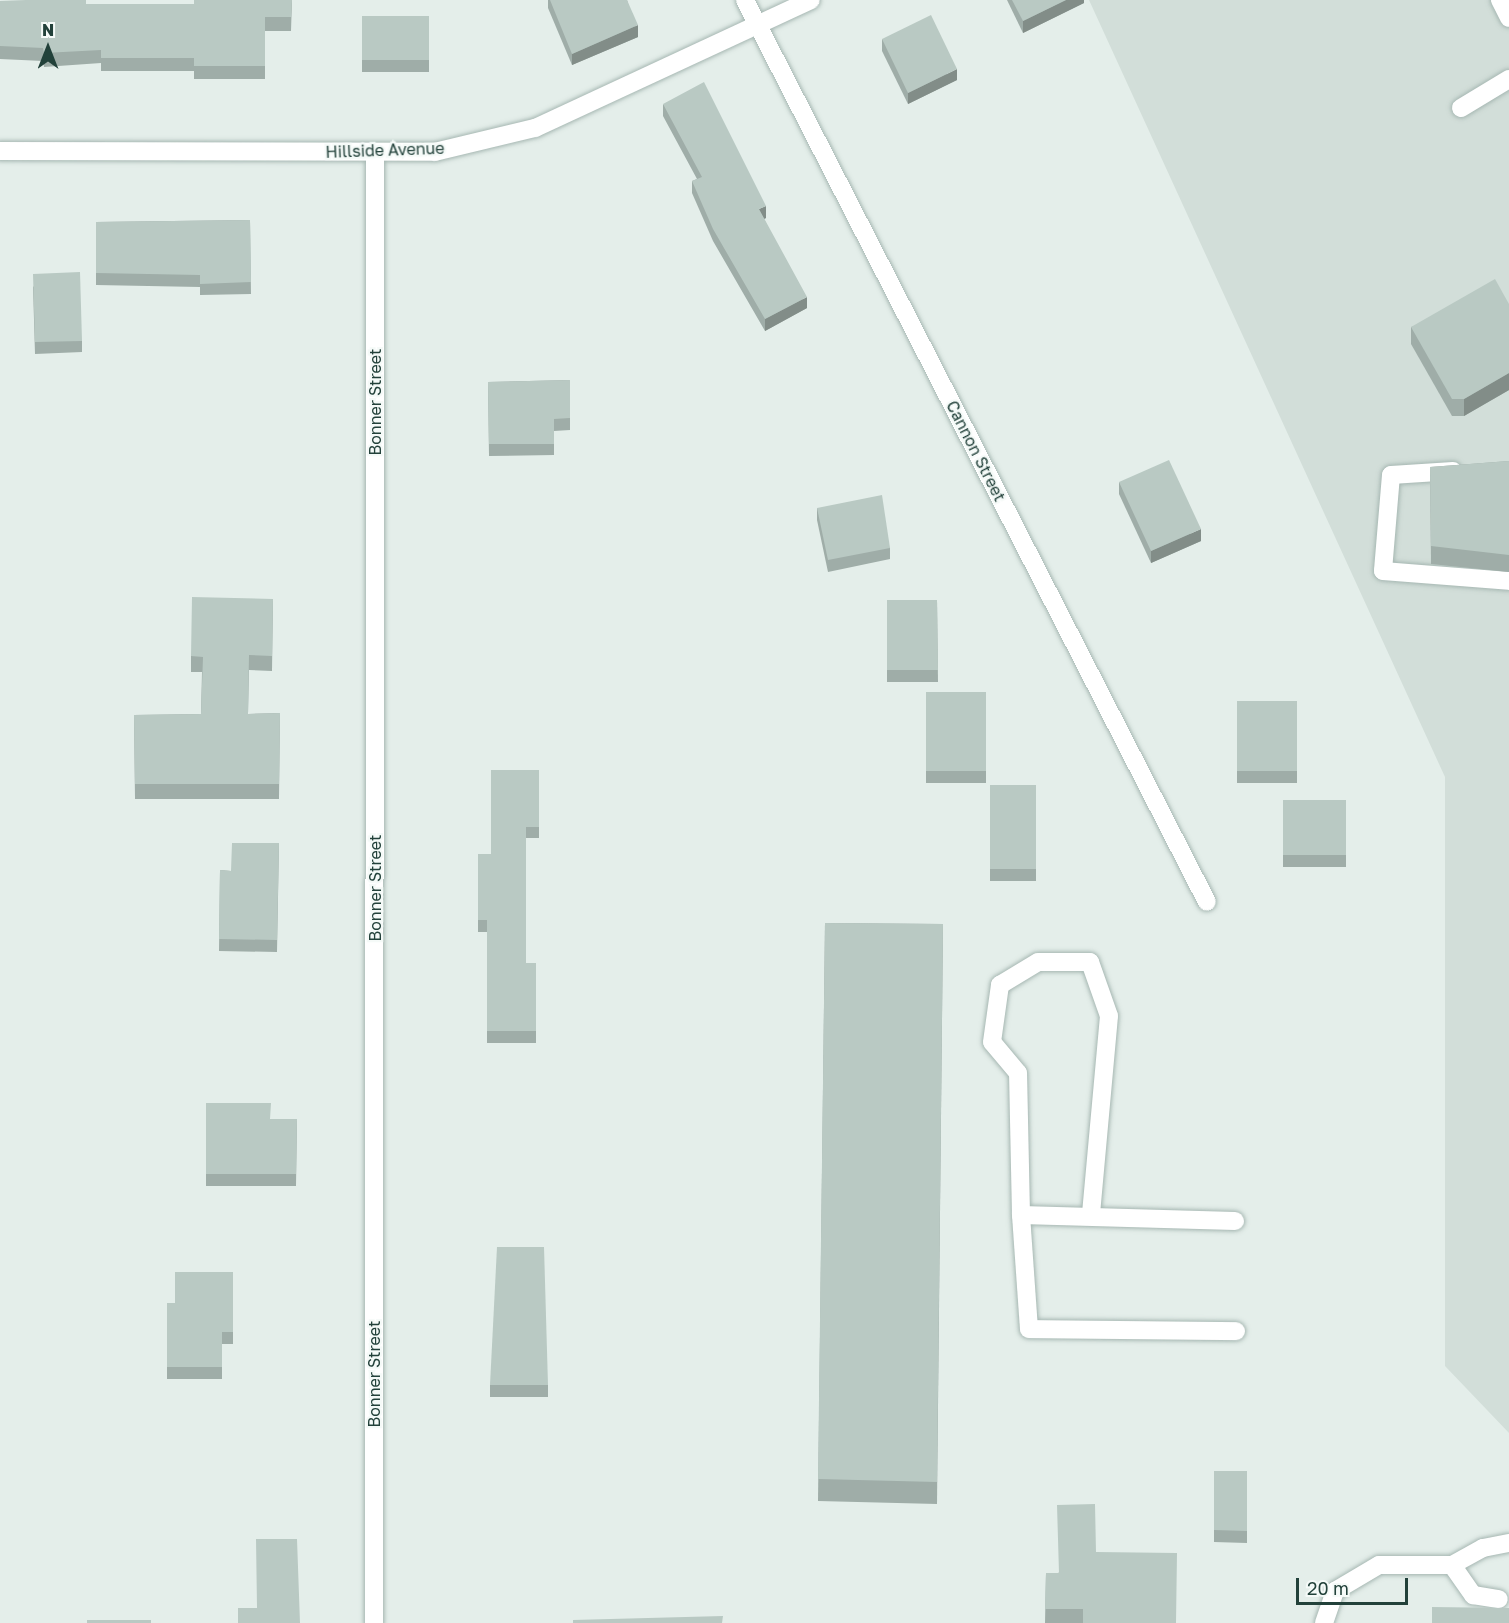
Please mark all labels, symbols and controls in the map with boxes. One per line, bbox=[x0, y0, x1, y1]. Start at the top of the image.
north arrow bbox=[18, 18, 78, 78]
text: N bbox=[42, 20, 54, 40]
street label: Hillside Avenue bbox=[325, 138, 445, 162]
street label: Bonner Street bbox=[365, 349, 385, 455]
street label: Cannon Street bbox=[942, 397, 1010, 505]
street label: Bonner Street bbox=[365, 835, 385, 941]
street label: Bonner Street bbox=[364, 1321, 384, 1427]
scale bar bbox=[1299, 1566, 1412, 1604]
text: 20 m bbox=[1307, 1577, 1349, 1599]

